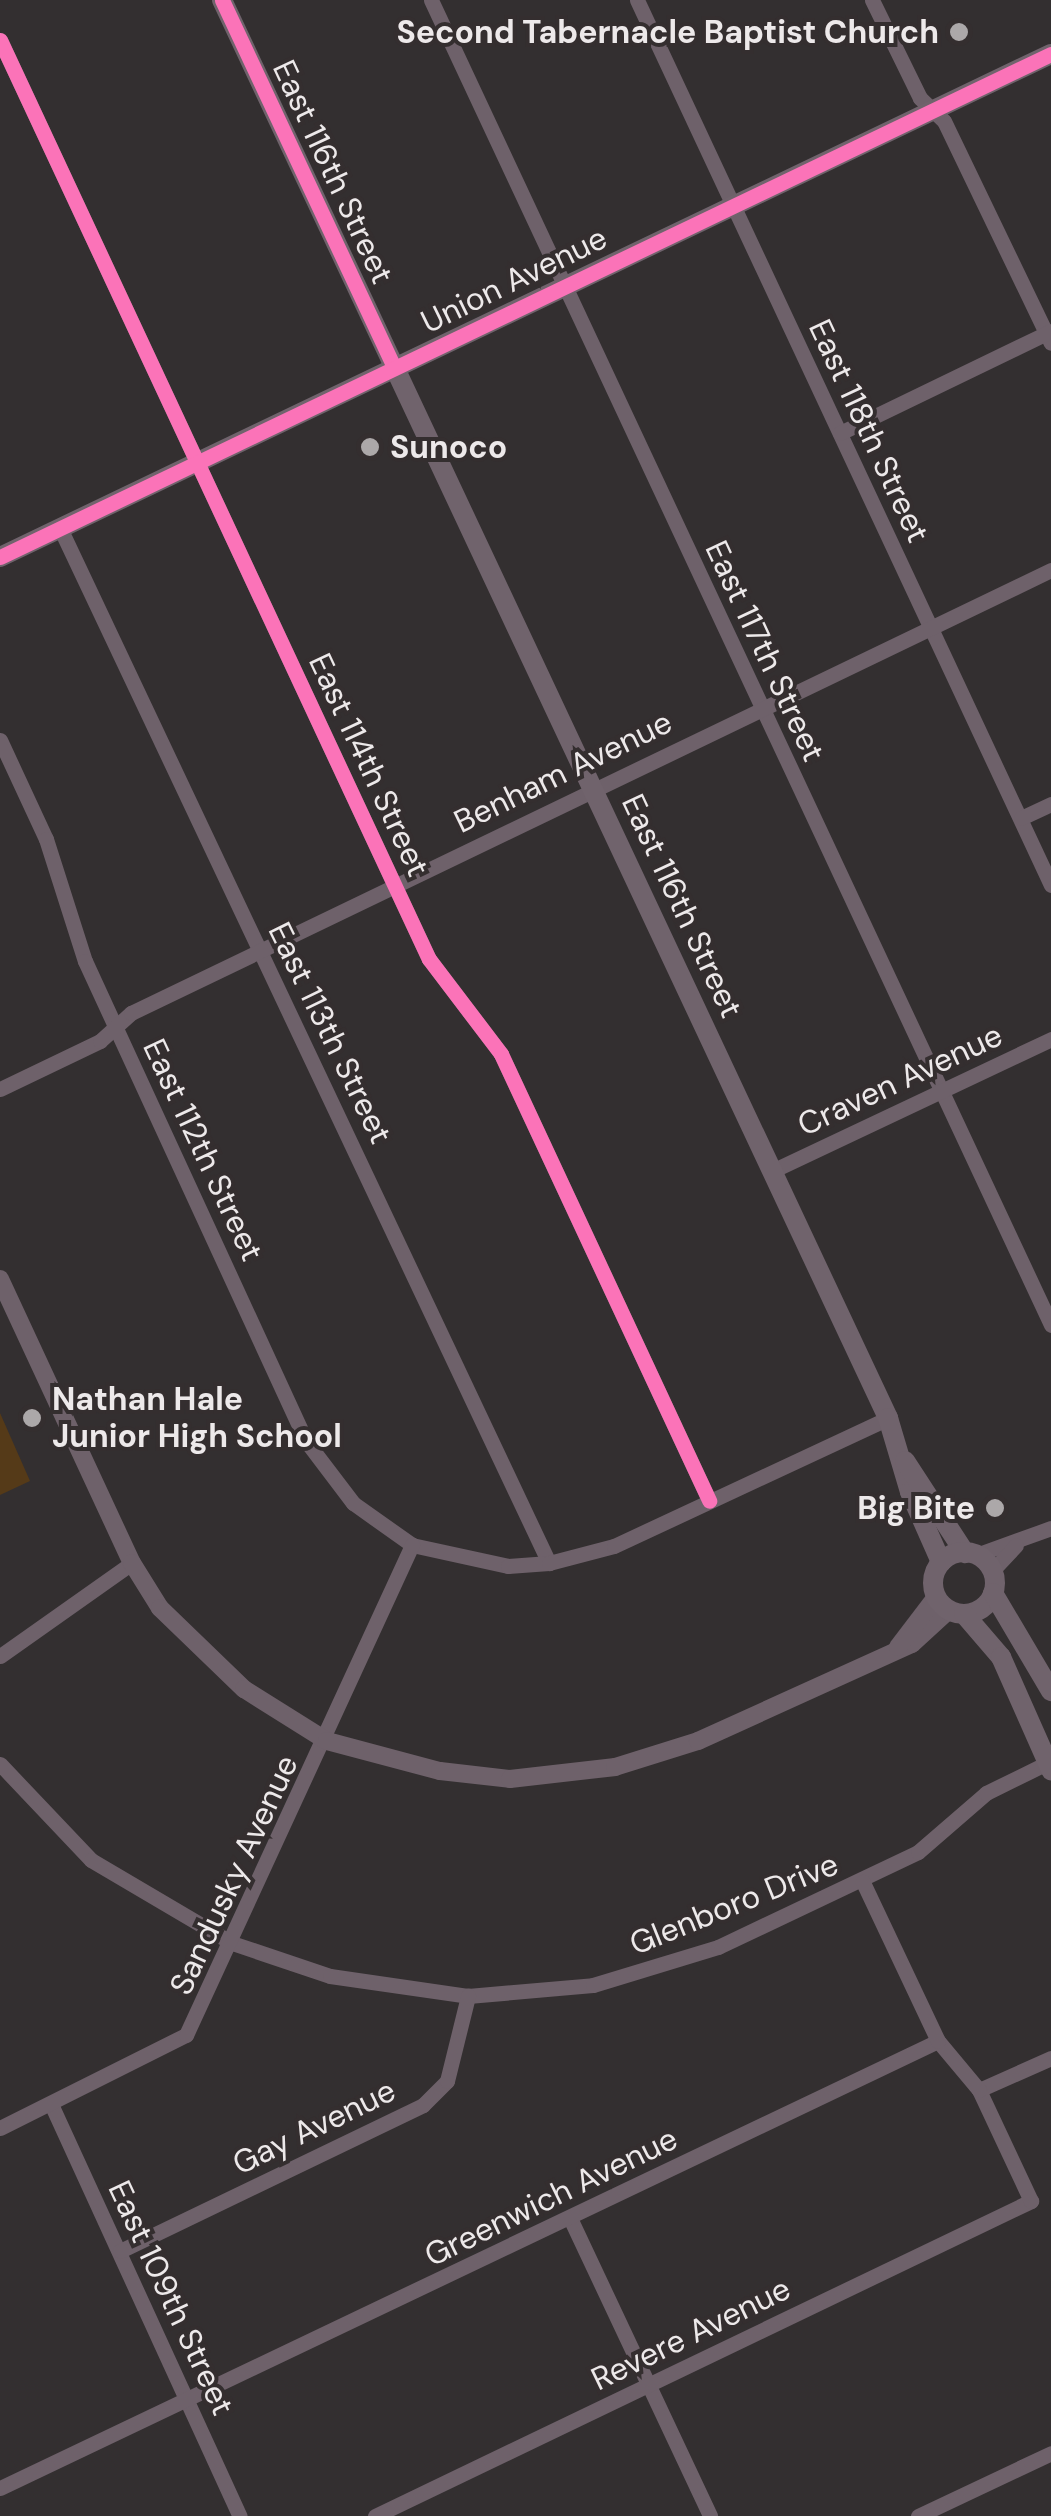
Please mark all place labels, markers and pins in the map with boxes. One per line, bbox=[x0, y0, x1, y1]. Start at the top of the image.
place label: Second Tabernacle Baptist Church bbox=[396, 13, 939, 51]
marker: Second Tabernacle Baptist Church bbox=[948, 21, 970, 43]
place label: Sunoco bbox=[390, 428, 507, 466]
marker: Sunoco bbox=[359, 436, 381, 458]
place label: Nathan Hale Junior High School bbox=[52, 1381, 342, 1456]
marker: Nathan Hale Junior High School bbox=[21, 1407, 43, 1429]
place label: Big Bite bbox=[857, 1489, 975, 1527]
marker: Big Bite bbox=[984, 1497, 1006, 1519]

